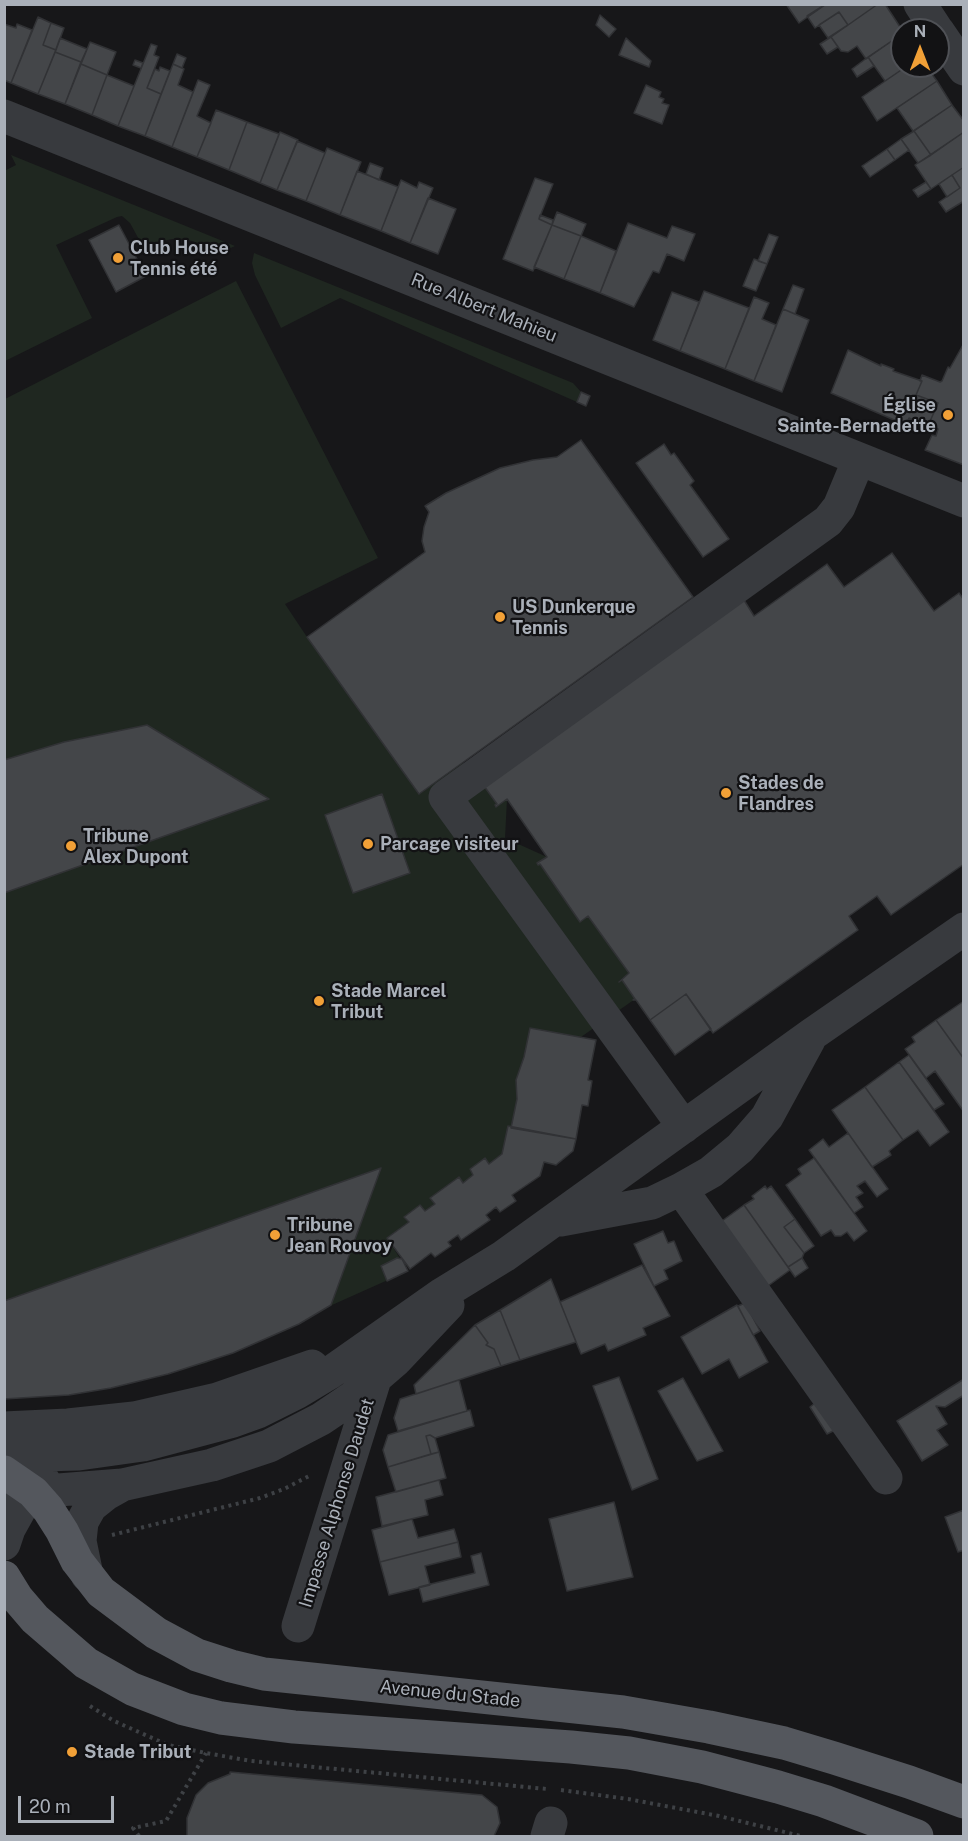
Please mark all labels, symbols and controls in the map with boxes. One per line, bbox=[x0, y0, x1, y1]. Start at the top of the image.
north arrow bbox=[890, 18, 950, 78]
text: N bbox=[914, 22, 926, 41]
place label: Club House Tennis été bbox=[130, 237, 229, 280]
marker: Club House Tennis été bbox=[111, 251, 125, 265]
street label: Rue Albert Mahieu bbox=[408, 269, 560, 347]
place label: Église Sainte-Bernadette bbox=[777, 394, 936, 436]
marker: Église Sainte-Bernadette bbox=[941, 408, 955, 422]
place label: US Dunkerque Tennis bbox=[512, 596, 636, 638]
marker: US Dunkerque Tennis bbox=[493, 610, 507, 624]
place label: Stades de Flandres bbox=[738, 772, 824, 814]
marker: Stades de Flandres bbox=[719, 786, 733, 800]
place label: Tribune Alex Dupont bbox=[83, 825, 189, 868]
place label: Parcage visiteur bbox=[380, 833, 519, 855]
marker: Parcage visiteur bbox=[361, 837, 375, 851]
marker: Tribune Alex Dupont bbox=[64, 839, 78, 853]
place label: Stade Marcel Tribut bbox=[331, 980, 446, 1022]
marker: Stade Marcel Tribut bbox=[312, 994, 326, 1008]
place label: Tribune Jean Rouvoy bbox=[287, 1214, 392, 1256]
marker: Tribune Jean Rouvoy bbox=[268, 1228, 282, 1242]
street label: Impasse Alphonse Daudet bbox=[295, 1396, 379, 1610]
street label: Avenue du Stade bbox=[379, 1676, 521, 1712]
place label: Stade Tribut bbox=[84, 1741, 191, 1763]
marker: Stade Tribut bbox=[65, 1745, 79, 1759]
scale bar bbox=[21, 1784, 117, 1822]
text: 20 m bbox=[29, 1796, 71, 1817]

